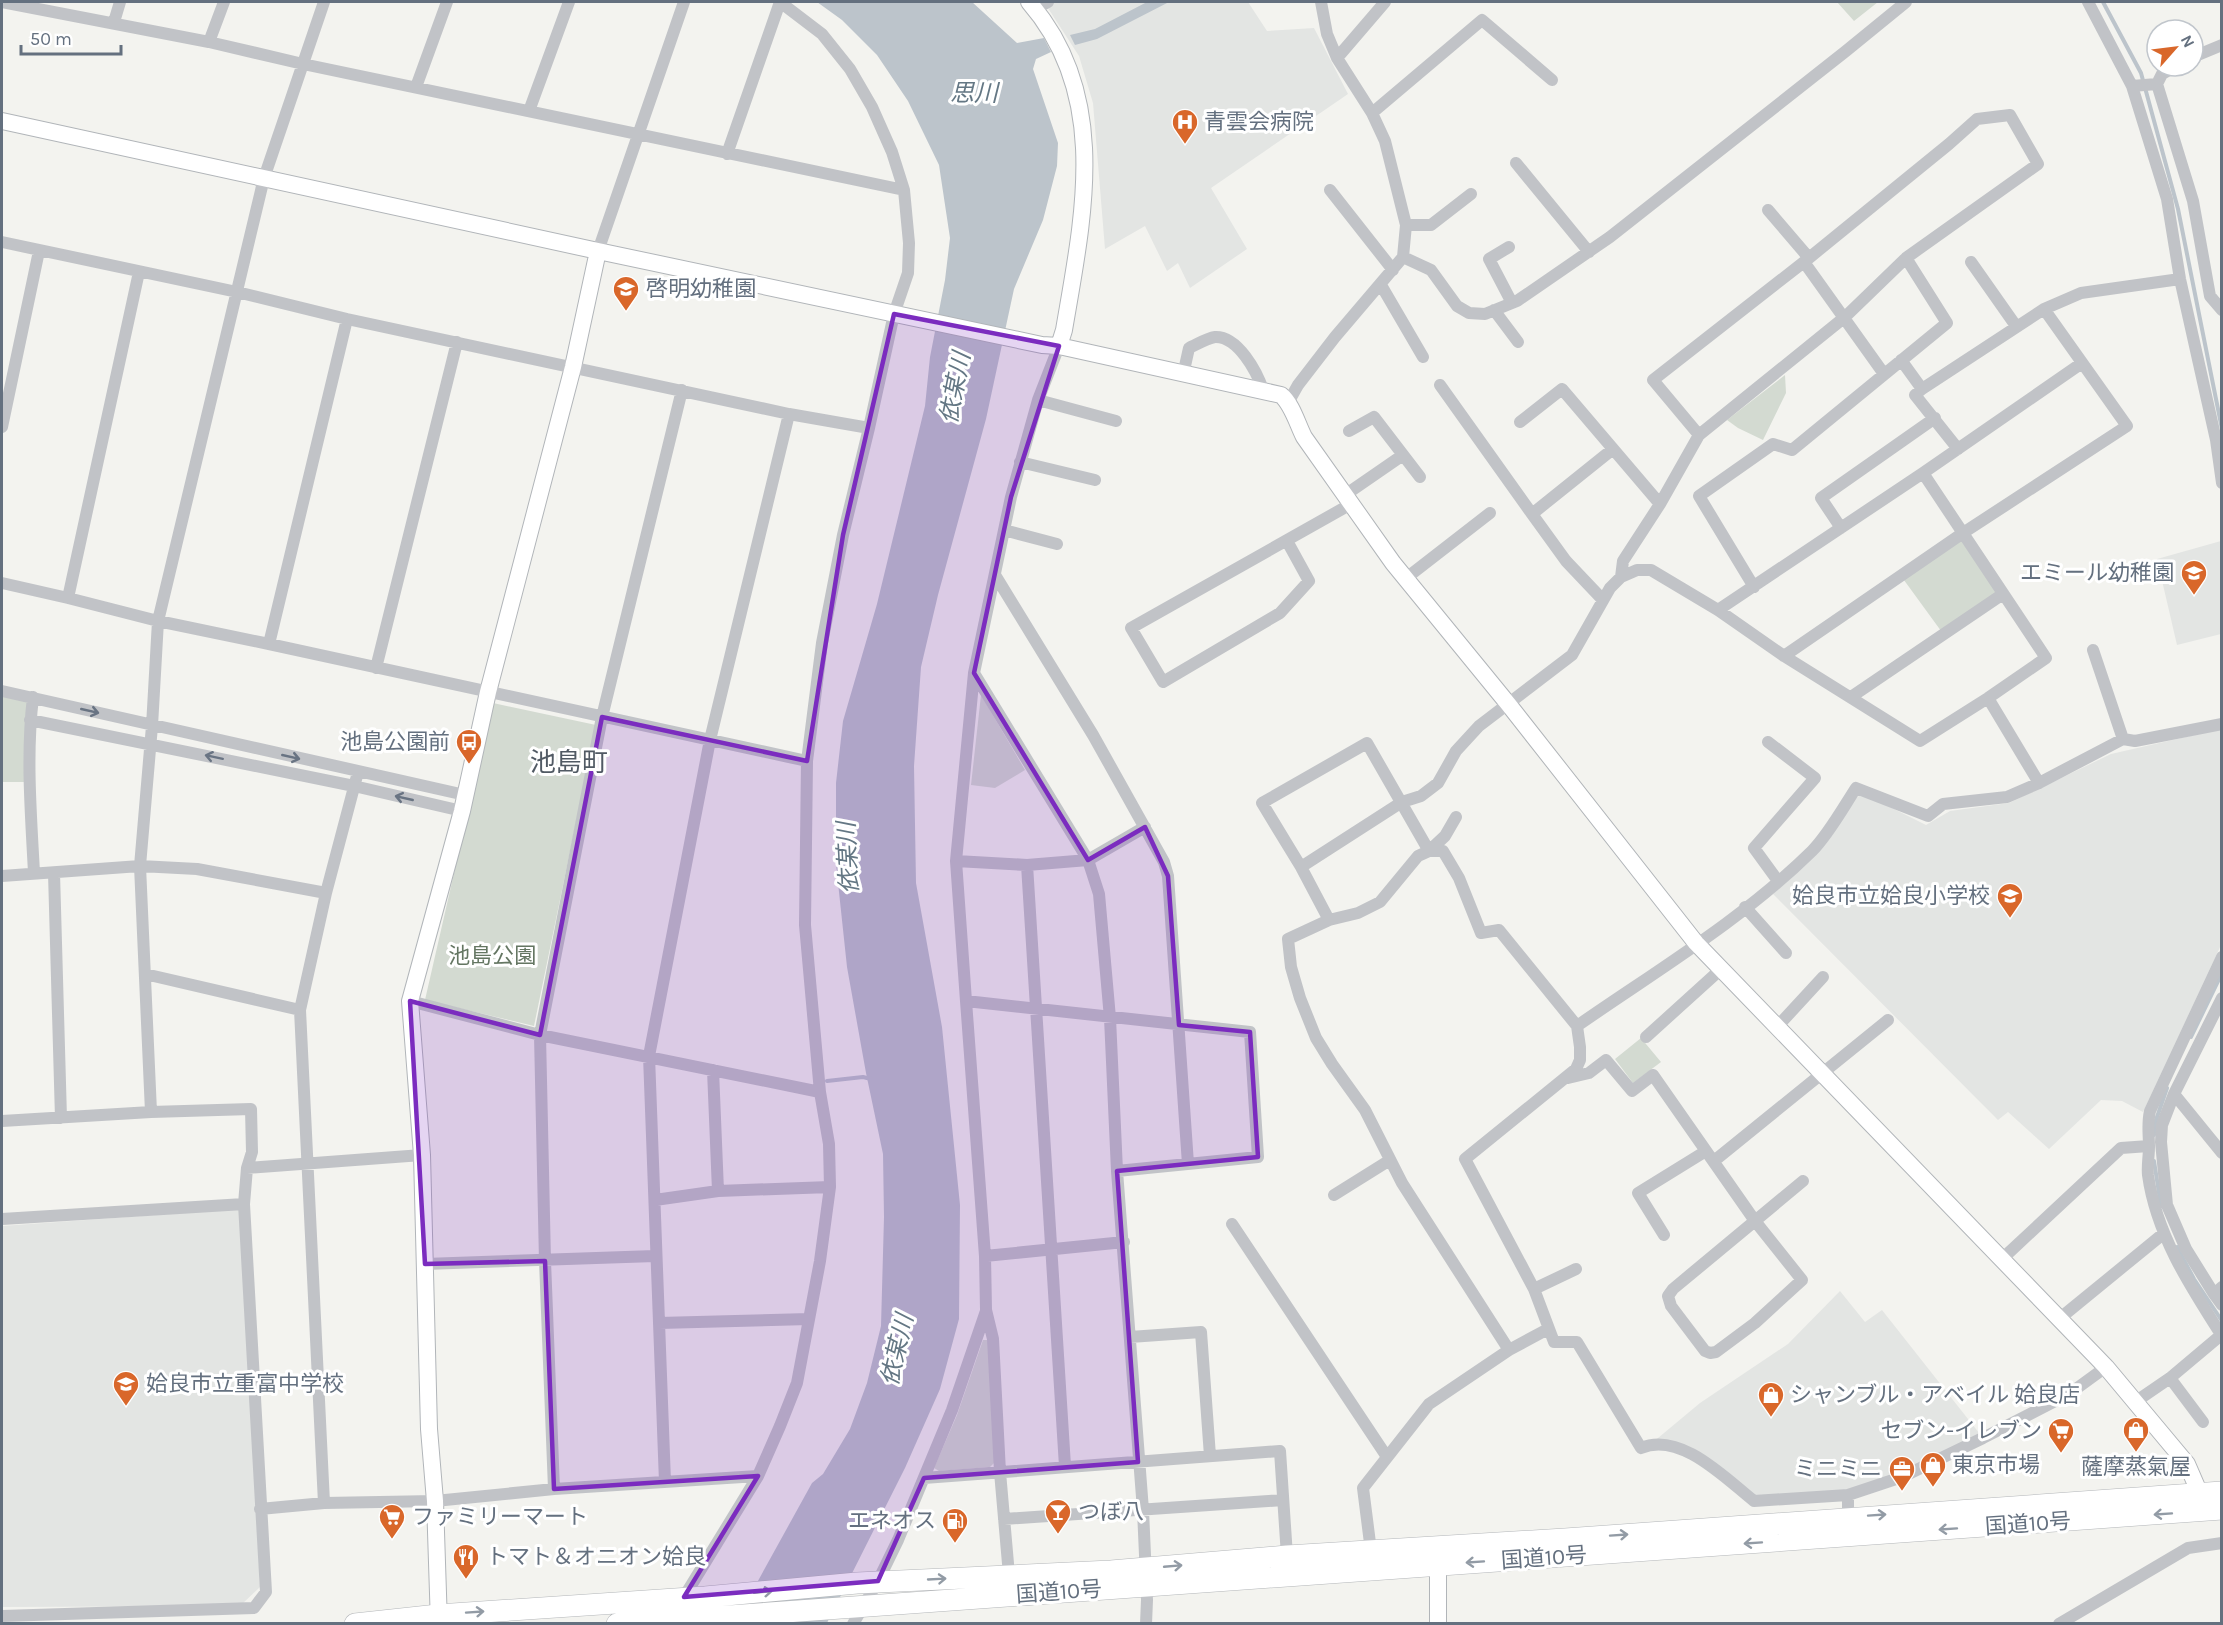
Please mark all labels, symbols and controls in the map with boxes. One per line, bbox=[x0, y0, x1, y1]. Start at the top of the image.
scale bar bbox=[21, 18, 122, 56]
north arrow bbox=[2145, 18, 2205, 78]
text: 50 m bbox=[30, 28, 72, 50]
text: N bbox=[2177, 32, 2199, 51]
water label: 思川 bbox=[950, 79, 1001, 107]
hospital icon: 青雲会病院 bbox=[1170, 107, 1200, 145]
place label: 青雲会病院 bbox=[1204, 109, 1314, 135]
school or university icon: 啓明幼稚園 bbox=[611, 274, 641, 312]
place label: 啓明幼稚園 bbox=[646, 276, 756, 302]
water label: 依某川 bbox=[934, 347, 976, 426]
school or university icon: エミール幼稚園 bbox=[2179, 558, 2209, 596]
place label: エミール幼稚園 bbox=[2020, 560, 2174, 586]
one-way arrow bbox=[80, 706, 99, 717]
bus stop icon: 池島公園前 bbox=[454, 727, 484, 765]
place label: 池島公園前 bbox=[340, 729, 450, 755]
district label: 池島町 bbox=[530, 747, 608, 778]
one-way arrow bbox=[204, 751, 223, 763]
one-way arrow bbox=[281, 752, 301, 763]
one-way arrow bbox=[395, 791, 414, 803]
water label: 依某川 bbox=[832, 818, 864, 895]
school or university icon: 姶良市立姶良小学校 bbox=[1995, 881, 2025, 919]
place label: 姶良市立姶良小学校 bbox=[1792, 883, 1990, 909]
park label: 池島公園 bbox=[448, 943, 536, 969]
water label: 依某川 bbox=[875, 1309, 919, 1388]
school or university icon: 姶良市立重富中学校 bbox=[111, 1369, 141, 1407]
place label: 姶良市立重富中学校 bbox=[146, 1371, 344, 1397]
shop icon: シャンブル・アベイル 姶良店 bbox=[1756, 1380, 1786, 1418]
place label: シャンブル・アベイル 姶良店 bbox=[1790, 1382, 2080, 1408]
shop icon: 薩摩蒸氣屋 bbox=[2121, 1415, 2151, 1453]
supermarket icon: セブン-イレブン bbox=[2046, 1416, 2076, 1454]
place label: セブン-イレブン bbox=[1880, 1418, 2042, 1444]
shop icon: 東京市場 bbox=[1918, 1450, 1948, 1488]
place label: 東京市場 bbox=[1952, 1452, 2040, 1478]
office icon: ミニミニ bbox=[1887, 1454, 1917, 1492]
place label: 薩摩蒸氣屋 bbox=[2081, 1454, 2191, 1480]
place label: ミニミニ bbox=[1794, 1456, 1882, 1482]
bar icon: つぼ八 bbox=[1043, 1497, 1073, 1535]
place label: つぼ八 bbox=[1078, 1499, 1144, 1525]
supermarket icon: ファミリーマート bbox=[377, 1502, 407, 1540]
place label: ファミリーマート bbox=[412, 1504, 588, 1530]
fuel station icon: エネオス bbox=[940, 1506, 970, 1544]
place label: エネオス bbox=[848, 1508, 936, 1534]
street label: 国道10号 bbox=[1984, 1508, 2072, 1540]
one-way arrow bbox=[2154, 1508, 2174, 1519]
one-way arrow bbox=[1866, 1510, 1886, 1521]
one-way arrow bbox=[1938, 1524, 1958, 1535]
one-way arrow bbox=[1609, 1529, 1629, 1540]
one-way arrow bbox=[1744, 1538, 1764, 1549]
restaurant icon: トマト＆オニオン姶良 bbox=[451, 1542, 481, 1580]
street label: 国道10号 bbox=[1500, 1542, 1588, 1574]
place label: トマト＆オニオン姶良 bbox=[486, 1544, 706, 1570]
one-way arrow bbox=[1465, 1557, 1485, 1568]
one-way arrow bbox=[1163, 1560, 1183, 1571]
one-way arrow bbox=[926, 1573, 946, 1584]
street label: 国道10号 bbox=[1015, 1576, 1103, 1608]
one-way arrow bbox=[753, 1586, 773, 1597]
one-way arrow bbox=[465, 1606, 485, 1617]

